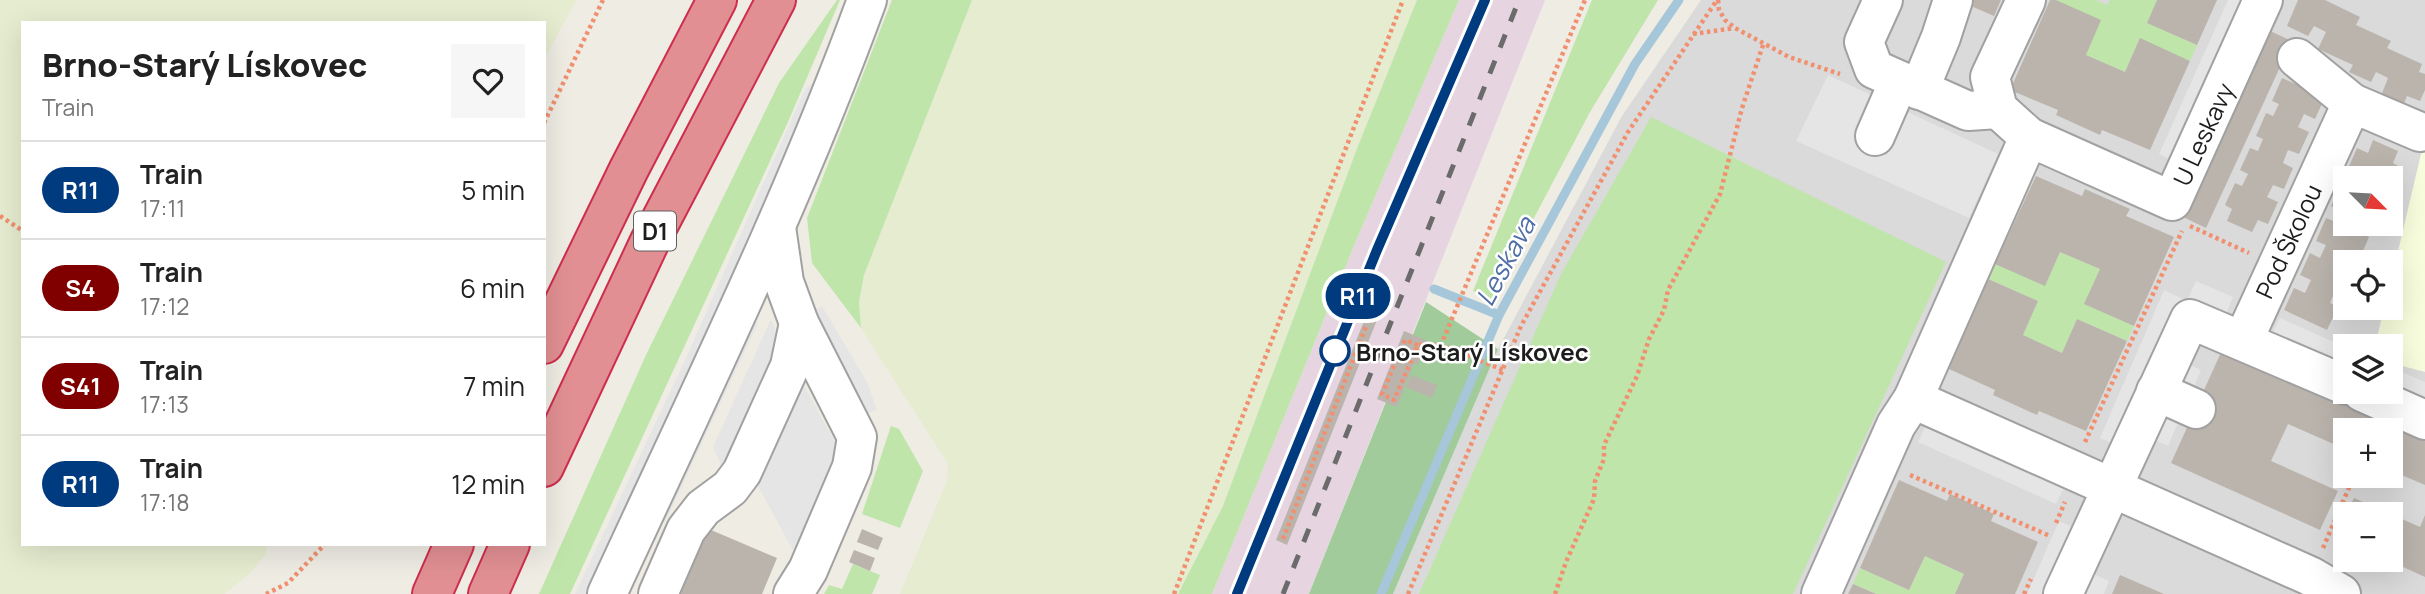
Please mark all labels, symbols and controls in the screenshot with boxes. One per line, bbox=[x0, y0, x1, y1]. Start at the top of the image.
text: Brno-Starý Lískovec bbox=[42, 42, 367, 87]
button: heart bbox=[451, 44, 525, 118]
street label: U Leskavy bbox=[2165, 77, 2241, 191]
text: Train bbox=[42, 91, 94, 123]
text: Train bbox=[140, 156, 203, 192]
north arrow bbox=[2333, 166, 2403, 236]
map controls bbox=[2333, 166, 2403, 572]
text: 5 min bbox=[461, 172, 525, 208]
text: R11 bbox=[62, 173, 99, 206]
street label: Pod Školou bbox=[2247, 179, 2329, 303]
text: 17:11 bbox=[140, 192, 185, 224]
water label: Leskava bbox=[1467, 209, 1544, 312]
road number: D1 bbox=[634, 212, 676, 250]
button: locate bbox=[2333, 250, 2403, 320]
text: Train bbox=[140, 254, 203, 290]
text: 6 min bbox=[460, 270, 525, 306]
text: S4 bbox=[65, 271, 96, 304]
line badge: R11 bbox=[1318, 273, 1398, 319]
text: R11 bbox=[1340, 279, 1376, 312]
text: 17:12 bbox=[140, 290, 189, 322]
button: layers bbox=[2333, 334, 2403, 404]
place label: Brno-Starý Lískovec bbox=[1356, 335, 1589, 368]
marker: Brno-Starý Lískovec bbox=[1320, 336, 1350, 366]
text: Train bbox=[140, 352, 203, 388]
text: 7 min bbox=[463, 368, 525, 404]
text: S41 bbox=[60, 369, 101, 402]
text: 17:13 bbox=[140, 388, 189, 420]
button: + bbox=[2333, 418, 2403, 488]
text: Train bbox=[140, 450, 203, 486]
text: 12 min bbox=[451, 466, 525, 502]
text: R11 bbox=[62, 467, 99, 500]
text: 17:18 bbox=[140, 486, 190, 518]
button: − bbox=[2333, 502, 2403, 572]

